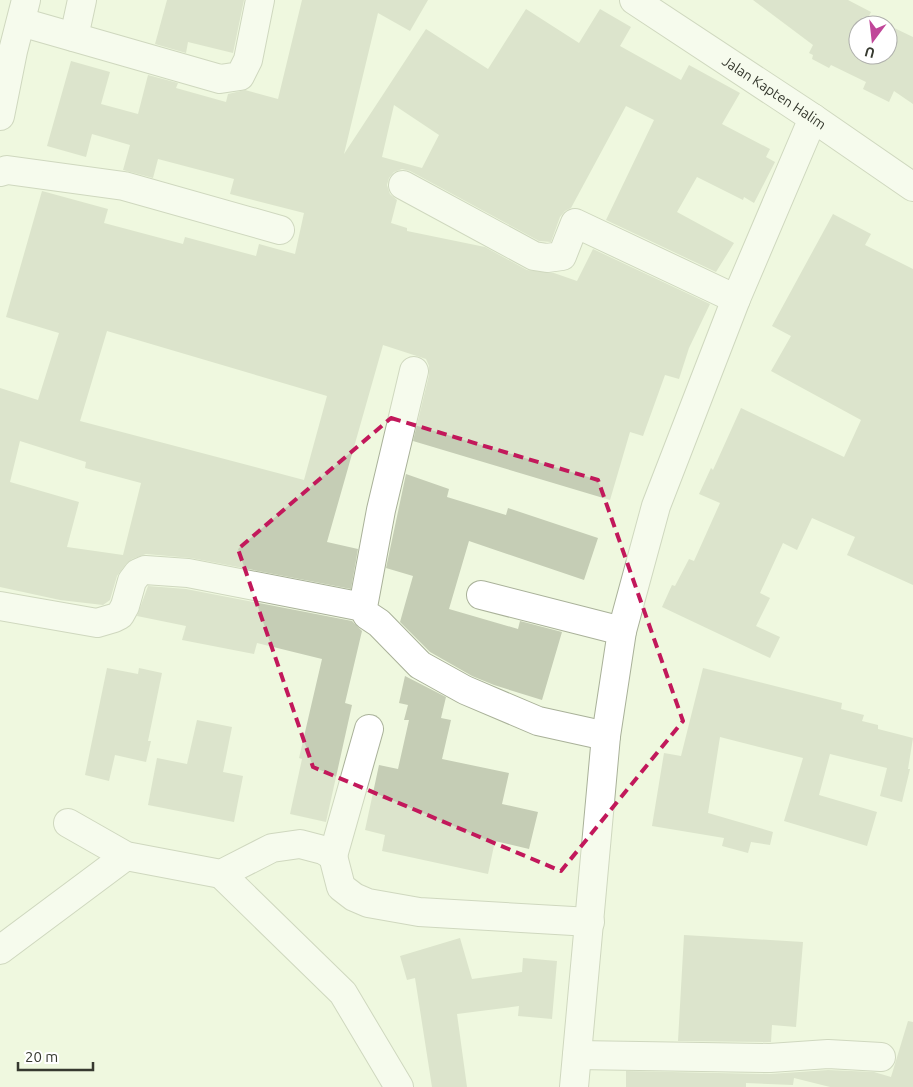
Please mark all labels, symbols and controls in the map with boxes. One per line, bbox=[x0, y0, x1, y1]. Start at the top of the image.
north arrow bbox=[848, 15, 898, 65]
text: U bbox=[863, 44, 876, 62]
street label: Jalan Kapten Halim bbox=[719, 53, 829, 133]
scale bar bbox=[18, 1040, 92, 1072]
text: 20 m bbox=[25, 1048, 58, 1065]

